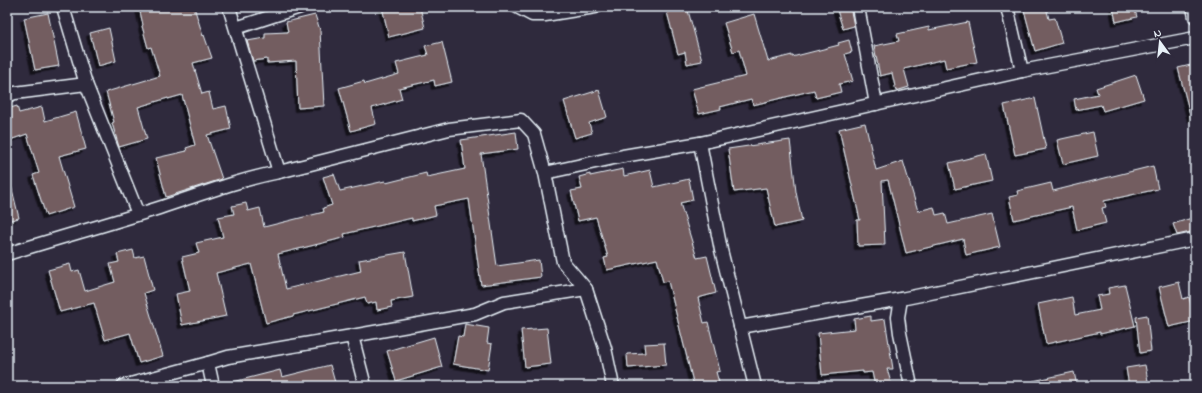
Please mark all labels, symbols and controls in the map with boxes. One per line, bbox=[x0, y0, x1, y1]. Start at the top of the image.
north arrow bbox=[1140, 22, 1180, 62]
text: N bbox=[1152, 25, 1163, 42]

